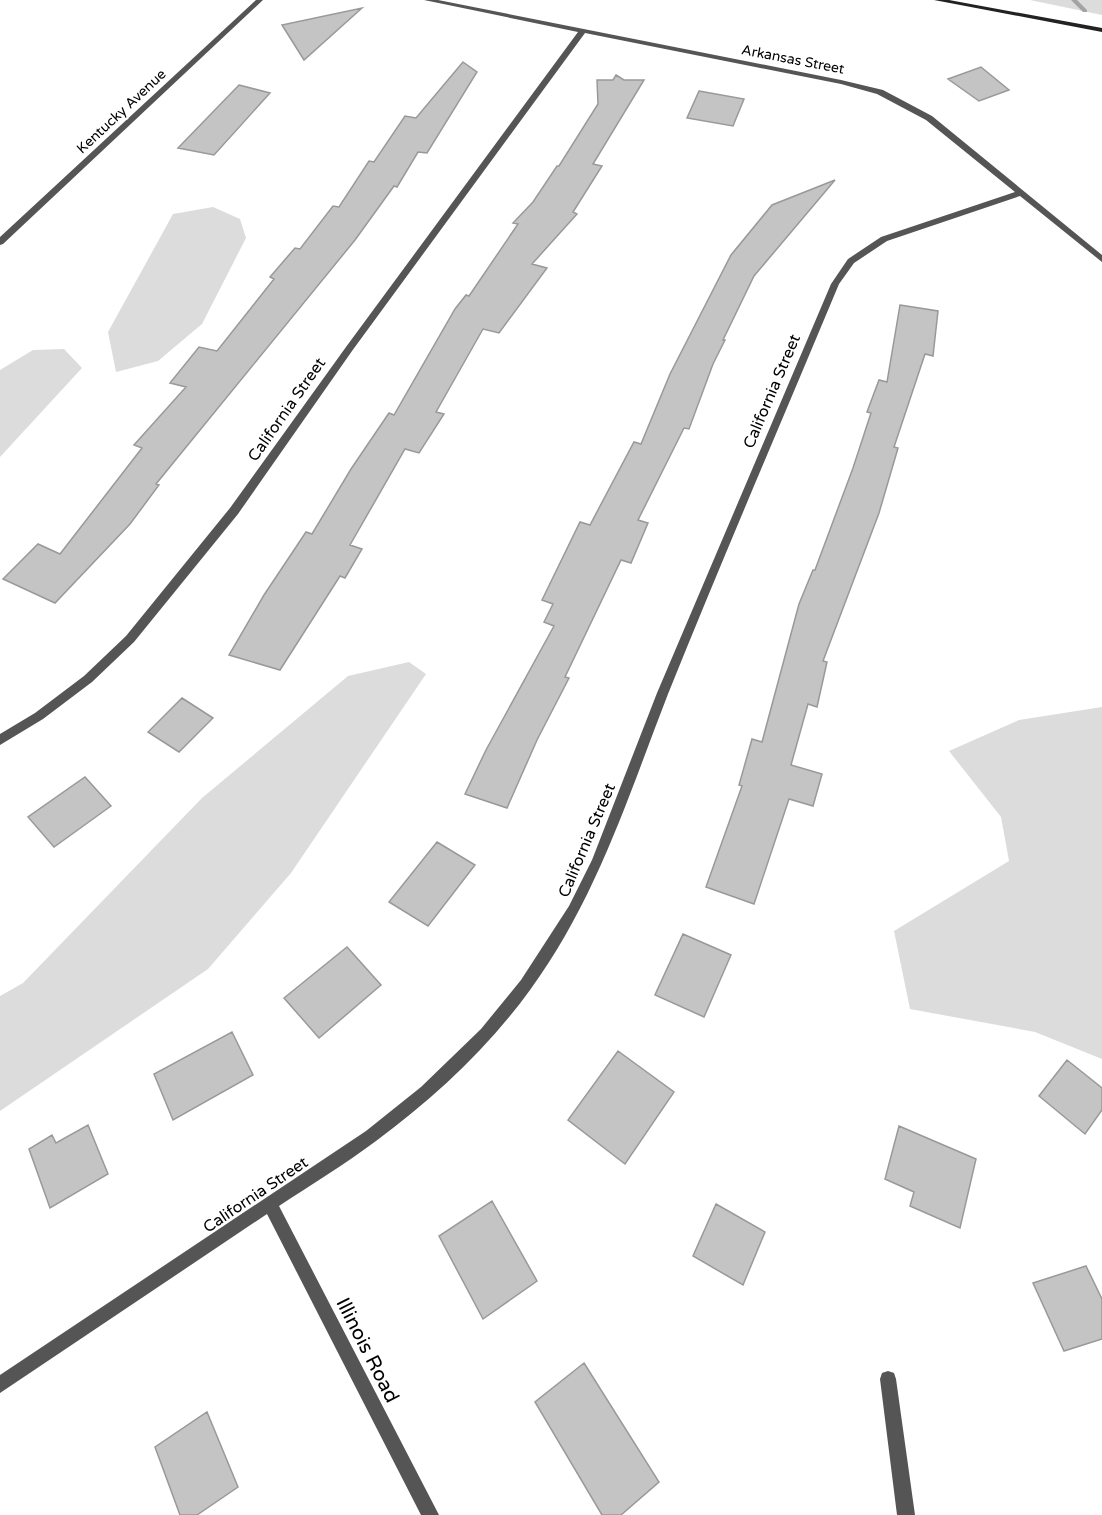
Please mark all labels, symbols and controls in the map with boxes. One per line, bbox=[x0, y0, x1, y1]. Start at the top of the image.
street label: Arkansas Street bbox=[740, 41, 846, 78]
street label: Kentucky Avenue bbox=[73, 66, 170, 157]
street label: California Street bbox=[739, 331, 805, 452]
street label: California Street bbox=[244, 354, 330, 465]
street label: California Street bbox=[554, 780, 620, 901]
street label: California Street bbox=[199, 1152, 312, 1237]
street label: Illinois Road bbox=[330, 1294, 404, 1407]

